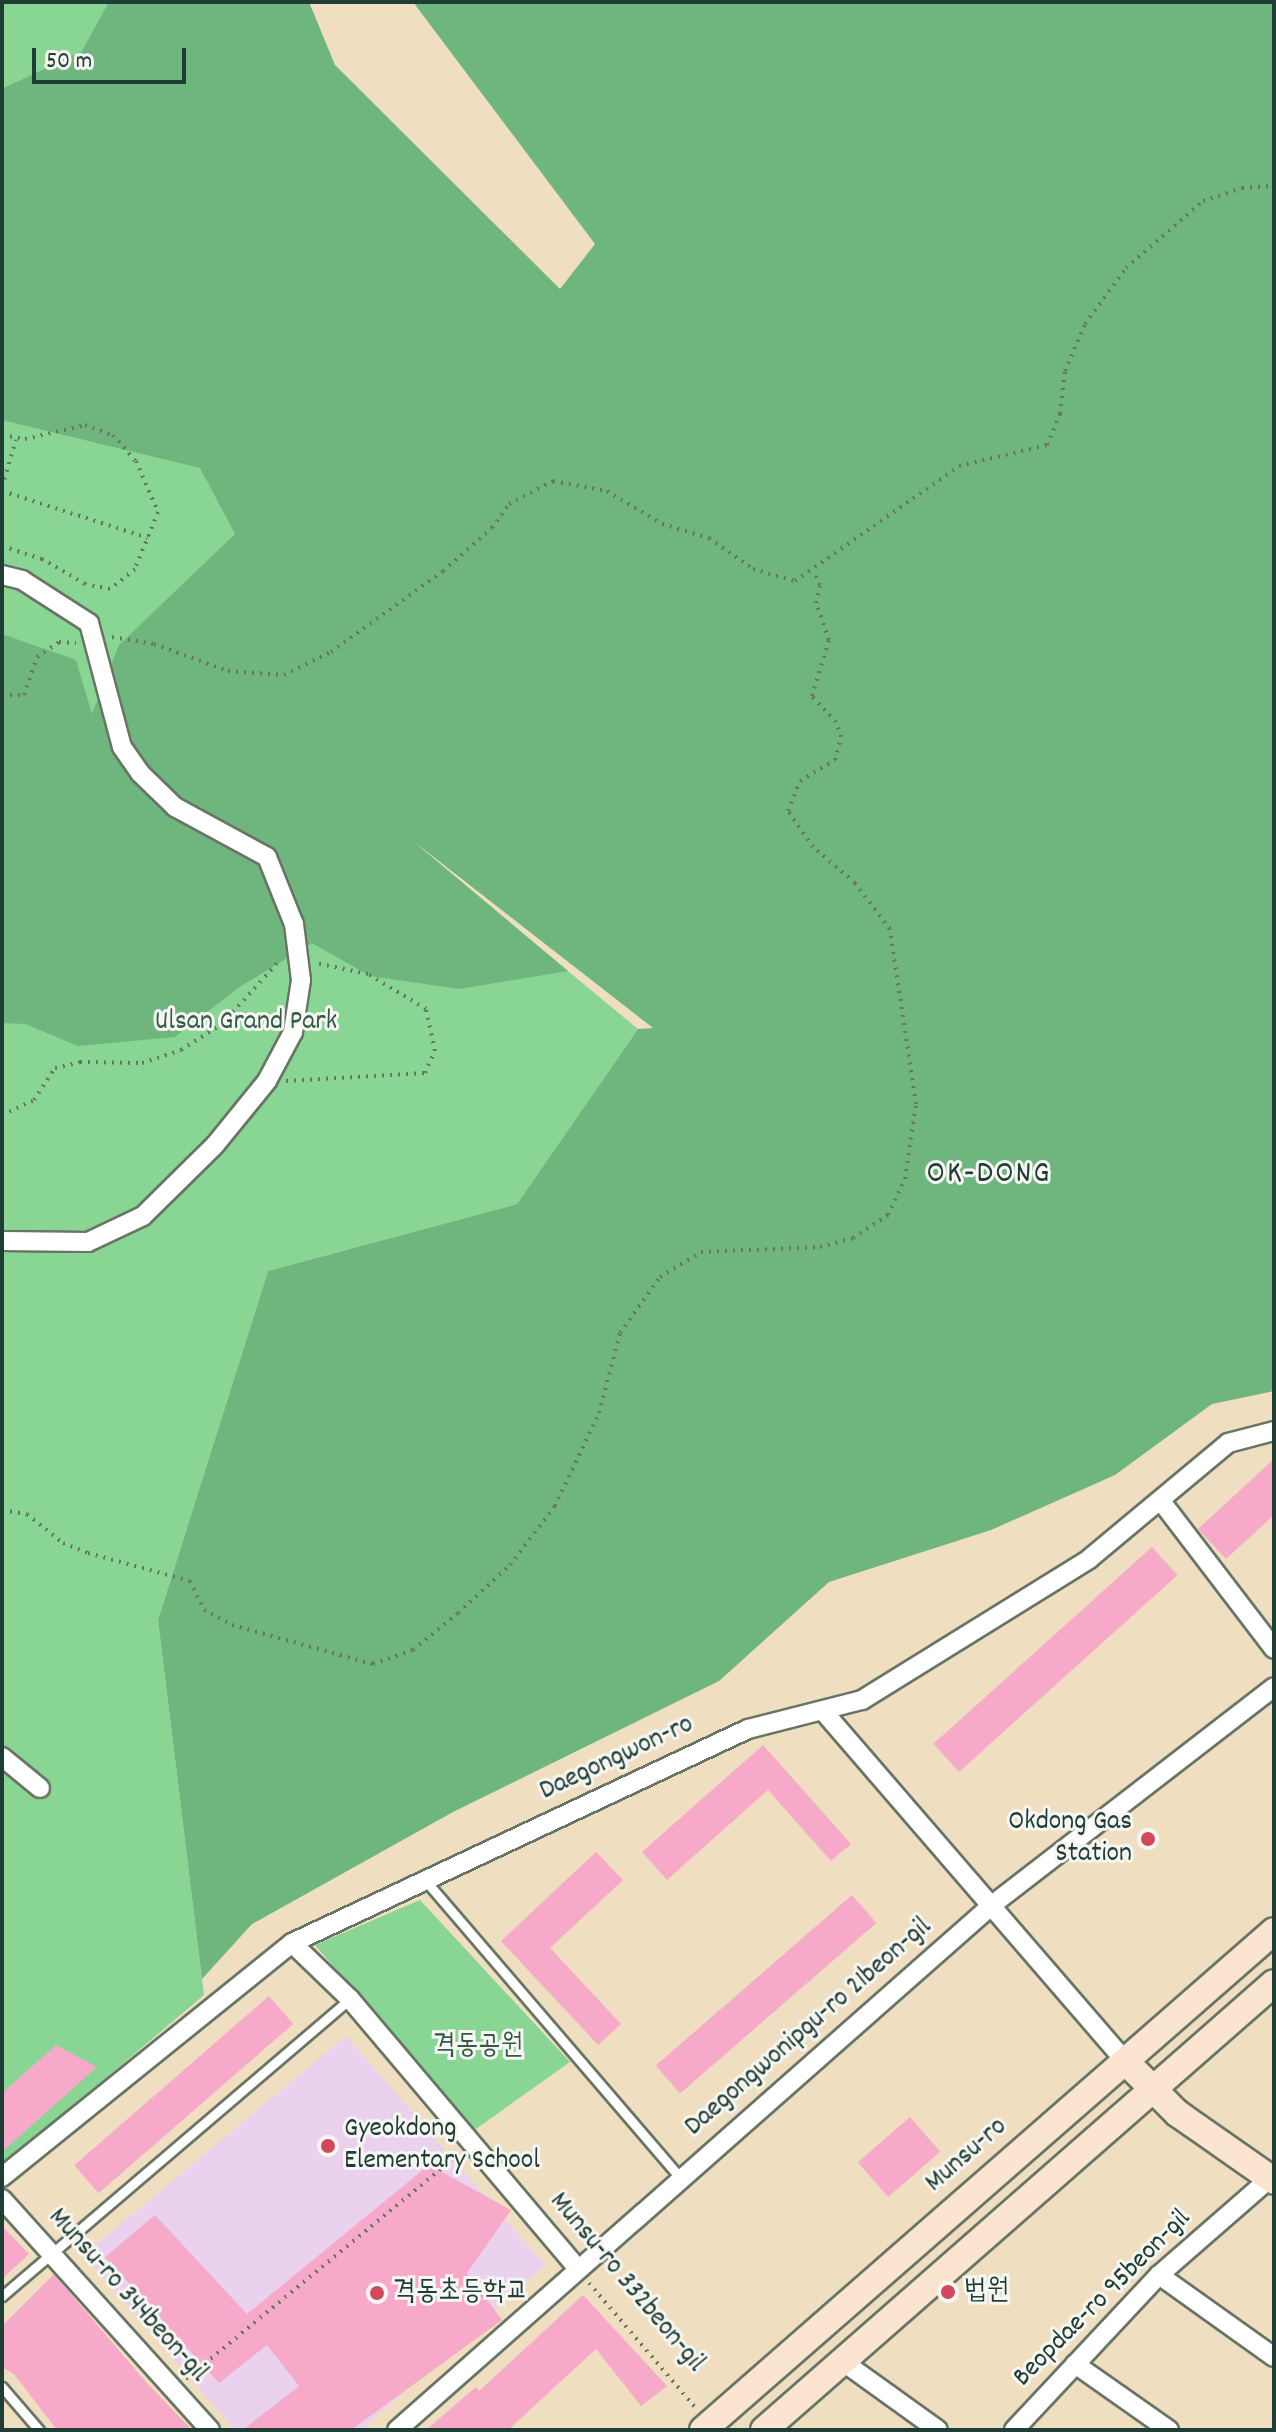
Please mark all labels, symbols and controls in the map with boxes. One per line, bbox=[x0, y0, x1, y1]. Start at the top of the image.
scale bar bbox=[36, 32, 190, 82]
text: 50 m bbox=[46, 45, 92, 79]
park label: Ulsan Grand Park bbox=[155, 1006, 337, 1040]
district label: OK-DONG bbox=[927, 1156, 1051, 1194]
street label: Daegongwon-ro bbox=[535, 1709, 699, 1809]
place label: Okdong Gas Station bbox=[1008, 1806, 1132, 1872]
marker: Okdong Gas Station bbox=[1139, 1830, 1157, 1848]
street label: Daegongwonipgu-ro 21beon-gil bbox=[679, 1912, 939, 2144]
park label: 격동공원 bbox=[433, 2030, 523, 2064]
street label: Munsu-ro bbox=[919, 2111, 1015, 2201]
place label: Gyeokdong Elementary School bbox=[344, 2113, 540, 2179]
marker: Gyeokdong Elementary School bbox=[319, 2137, 337, 2155]
street label: Munsu-ro 332beon-gil bbox=[541, 2186, 711, 2380]
street label: Munsu-ro 344beon-gil bbox=[40, 2202, 214, 2390]
street label: Beopdae-ro 95beon-gil bbox=[1007, 2203, 1199, 2395]
place label: 법원 bbox=[964, 2275, 1009, 2309]
place label: 격동초등학교 bbox=[393, 2276, 528, 2310]
marker: 법원 bbox=[939, 2283, 957, 2301]
marker: 격동초등학교 bbox=[368, 2284, 386, 2302]

